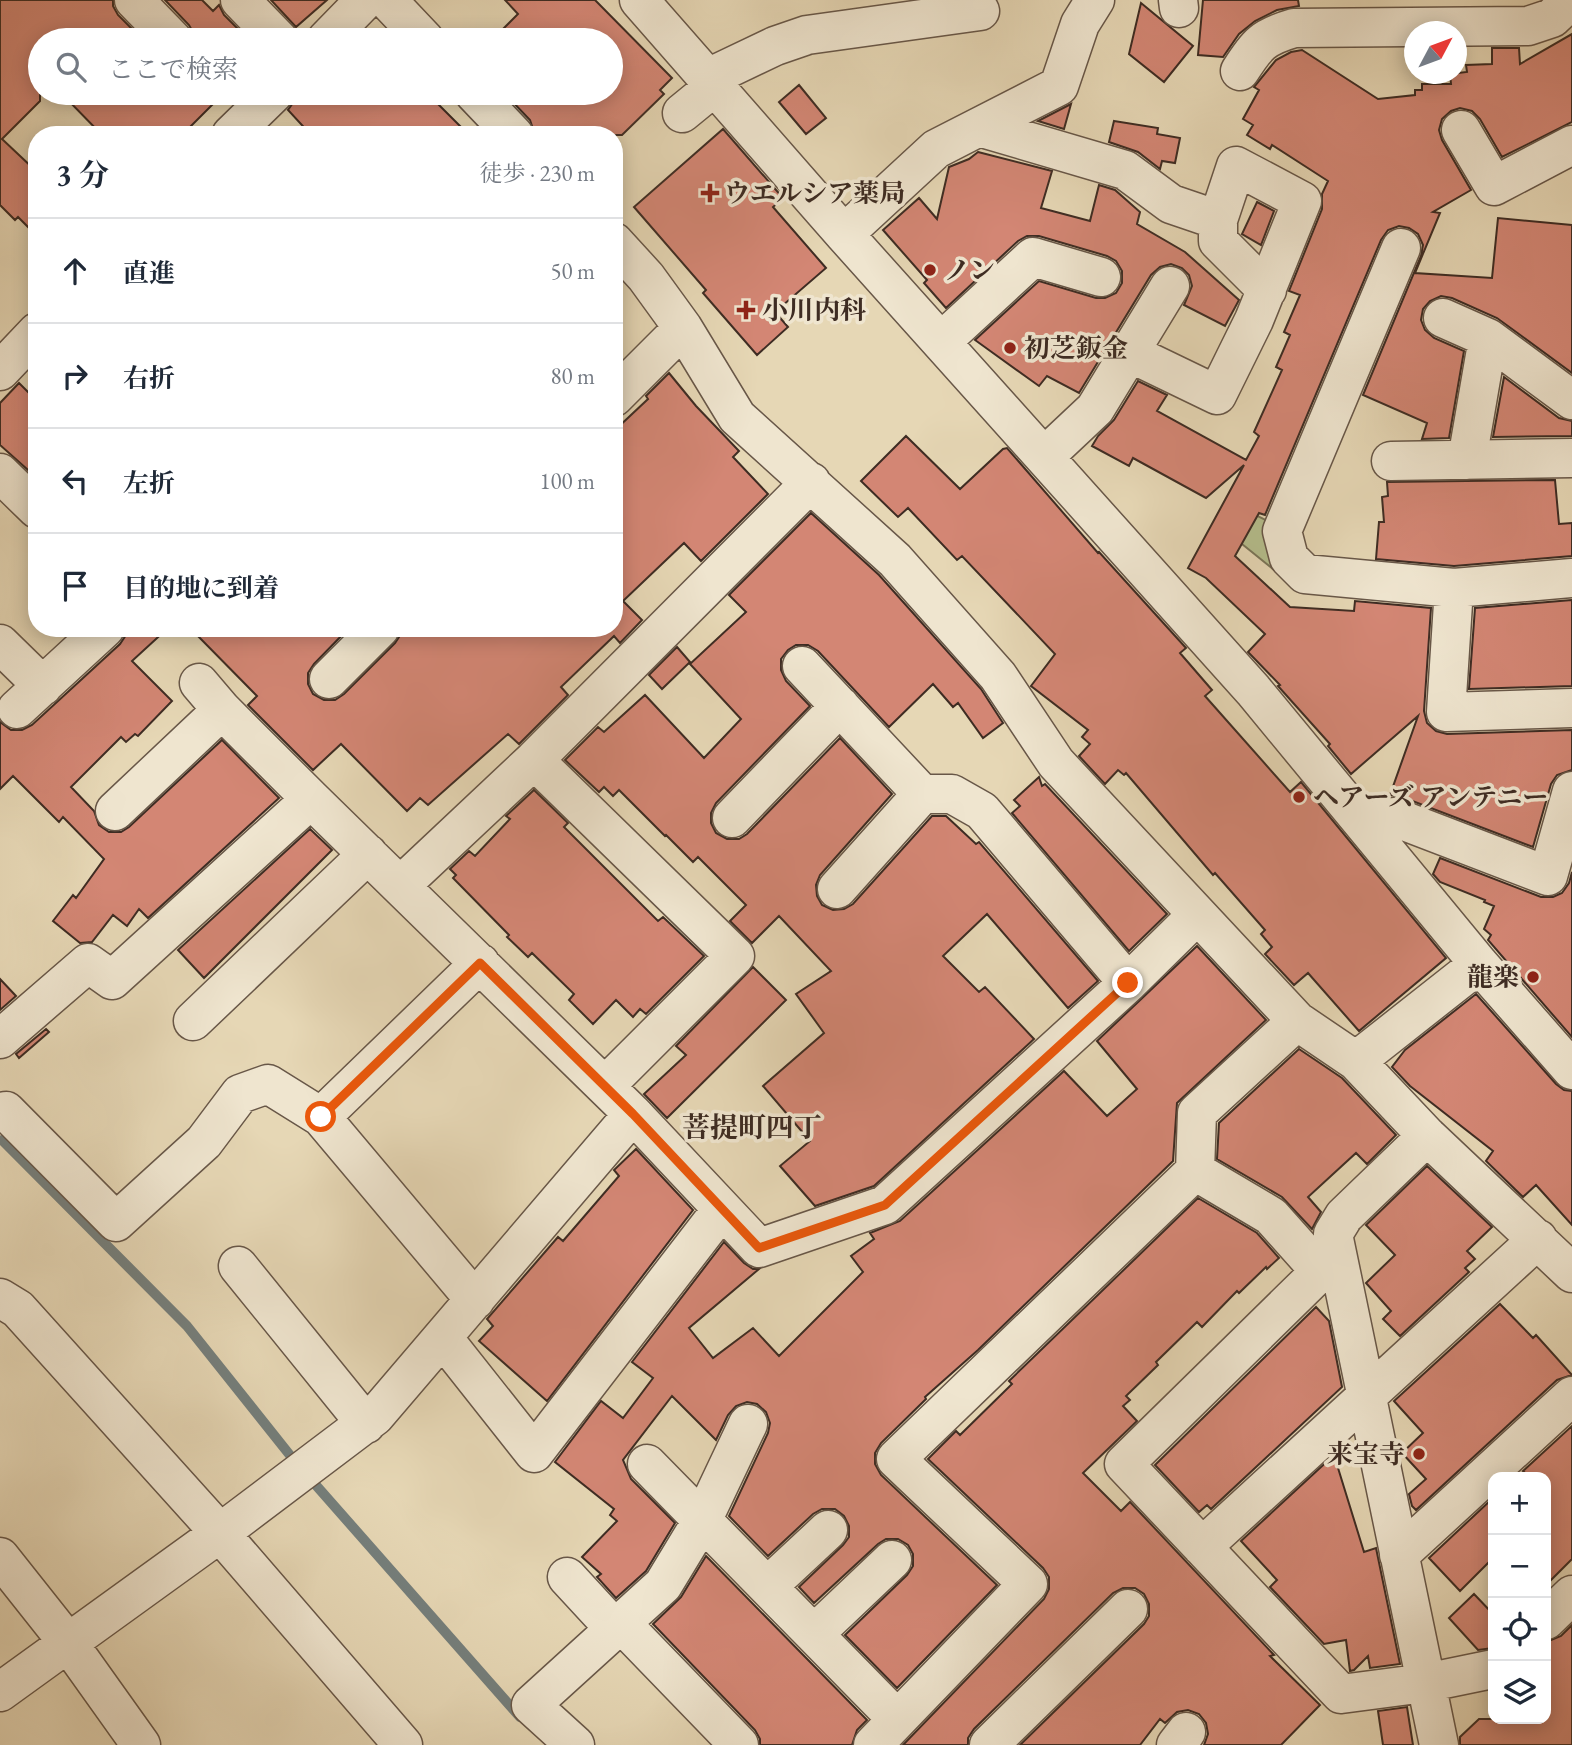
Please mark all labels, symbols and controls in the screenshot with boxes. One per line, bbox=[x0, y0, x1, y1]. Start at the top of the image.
north arrow bbox=[1404, 21, 1467, 84]
search box bbox=[28, 28, 623, 105]
icon: search bbox=[52, 48, 90, 86]
text: ここで検索 bbox=[108, 52, 238, 86]
text: 3 分 bbox=[56, 155, 109, 194]
text: 徒歩 · 230 m bbox=[480, 158, 595, 188]
place label: ウエルシア薬局 bbox=[724, 176, 905, 210]
marker: ウエルシア薬局 bbox=[702, 185, 718, 201]
icon: ahead bbox=[56, 252, 94, 290]
place label: ノン bbox=[944, 253, 995, 287]
text: 直進 bbox=[123, 256, 175, 290]
text: 50 m bbox=[550, 256, 595, 286]
marker: ノン bbox=[922, 262, 938, 278]
place label: 小川内科 bbox=[762, 293, 866, 327]
marker: 小川内科 bbox=[736, 300, 756, 320]
place label: 初芝鈑金 bbox=[1024, 331, 1128, 365]
marker: 初芝鈑金 bbox=[1002, 340, 1018, 356]
icon: right bbox=[56, 357, 94, 395]
text: 右折 bbox=[123, 361, 175, 395]
text: 80 m bbox=[550, 361, 595, 391]
icon: left bbox=[56, 462, 94, 500]
text: 左折 bbox=[123, 466, 175, 500]
text: 100 m bbox=[539, 466, 595, 496]
icon: arrive bbox=[56, 567, 94, 605]
text: 目的地に到着 bbox=[123, 571, 279, 605]
place label: ヘアーズ アンテニー bbox=[1313, 780, 1548, 814]
marker: ヘアーズ アンテニー bbox=[1291, 789, 1307, 805]
place label: 龍楽 bbox=[1467, 960, 1519, 994]
route end bbox=[1112, 967, 1143, 998]
marker: 龍楽 bbox=[1525, 969, 1541, 985]
route start bbox=[305, 1101, 336, 1132]
district label: 菩提町四丁 bbox=[682, 1109, 822, 1145]
place label: 来宝寺 bbox=[1327, 1437, 1405, 1471]
marker: 来宝寺 bbox=[1411, 1446, 1427, 1462]
map controls bbox=[1488, 1472, 1551, 1724]
button: + bbox=[1488, 1472, 1551, 1535]
button: − bbox=[1488, 1535, 1551, 1598]
button: locate bbox=[1488, 1598, 1551, 1661]
button: layers bbox=[1488, 1661, 1551, 1724]

